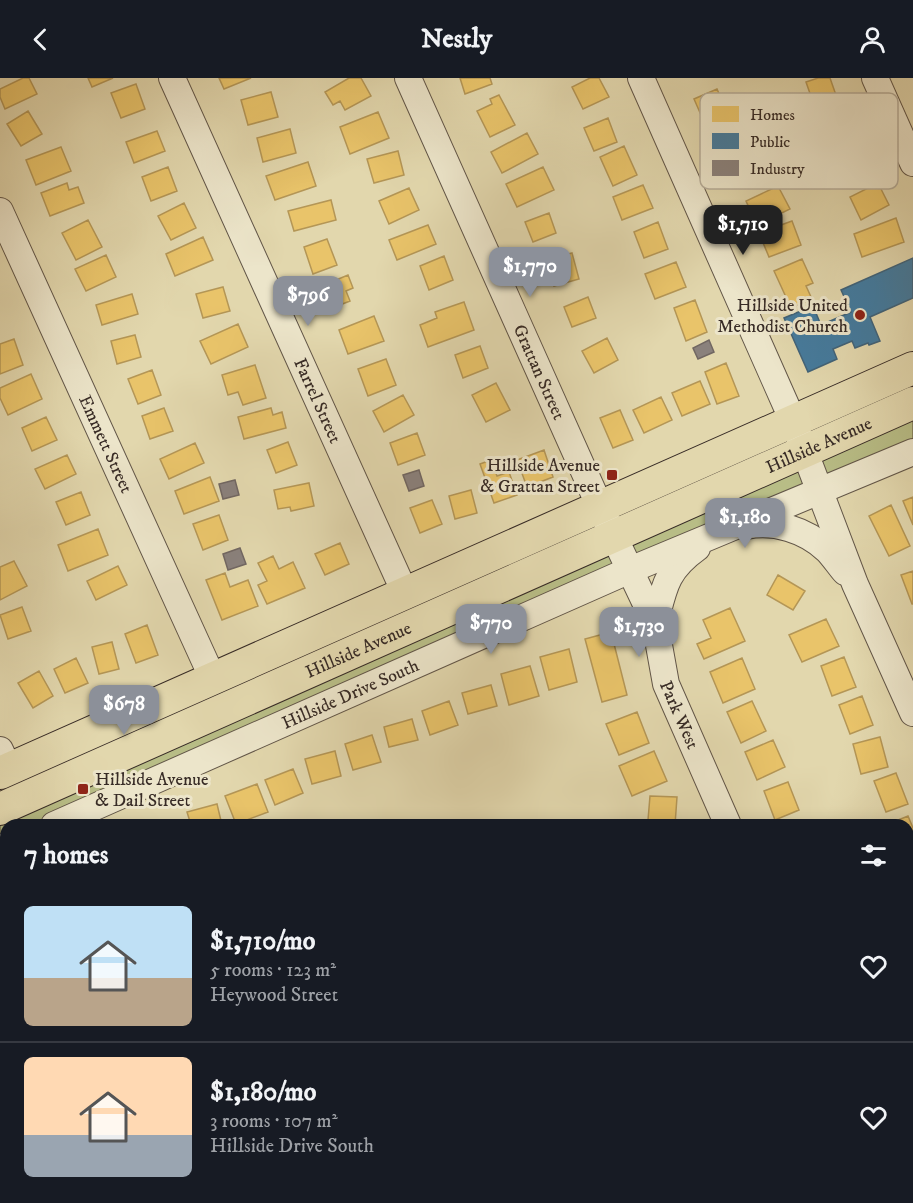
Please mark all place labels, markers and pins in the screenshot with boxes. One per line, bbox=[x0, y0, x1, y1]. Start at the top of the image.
pin: $1,710 bbox=[694, 205, 792, 256]
pin: $1,770 bbox=[481, 247, 579, 298]
pin: $796 bbox=[272, 276, 344, 327]
place label: Hillside United Methodist Church bbox=[717, 295, 849, 338]
marker: Hillside United Methodist Church bbox=[853, 308, 867, 322]
place label: Hillside Avenue & Grattan Street bbox=[480, 455, 600, 498]
marker: Hillside Avenue & Grattan Street bbox=[605, 468, 619, 482]
pin: $1,180 bbox=[696, 498, 794, 549]
pin: $770 bbox=[455, 604, 527, 655]
pin: $1,730 bbox=[590, 607, 688, 658]
pin: $678 bbox=[88, 685, 160, 736]
place label: Hillside Avenue & Dail Street bbox=[95, 769, 208, 812]
marker: Hillside Avenue & Dail Street bbox=[76, 782, 90, 796]

